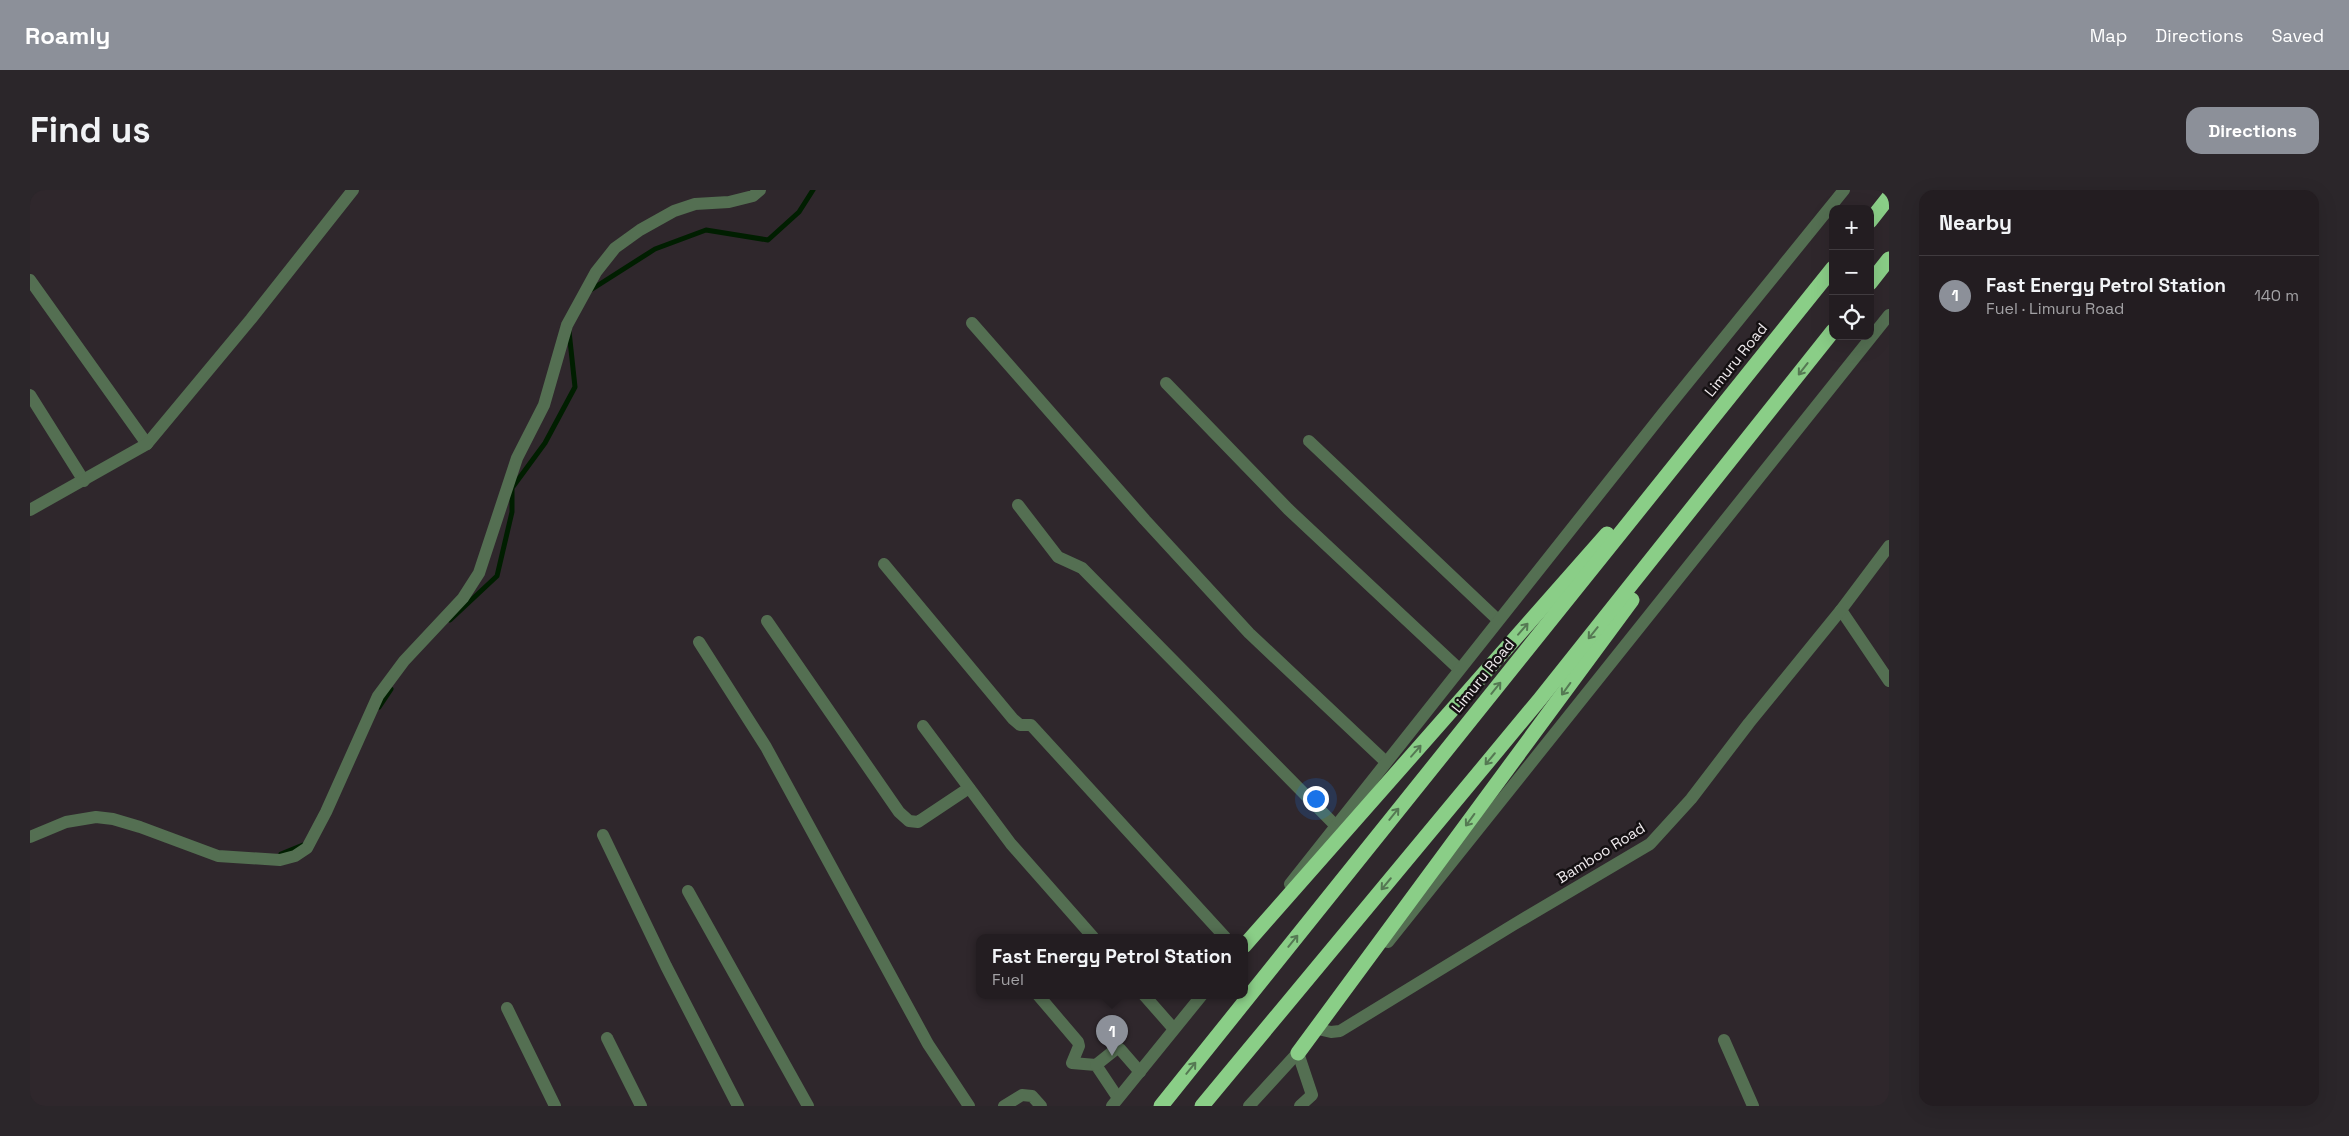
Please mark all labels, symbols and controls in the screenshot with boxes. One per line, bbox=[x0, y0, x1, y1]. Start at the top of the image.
text: Roamly bbox=[25, 20, 110, 51]
text: Map bbox=[2090, 24, 2127, 47]
text: Directions bbox=[2155, 24, 2244, 47]
text: Saved bbox=[2272, 24, 2324, 47]
button: Directions bbox=[2186, 107, 2319, 154]
text: Find us bbox=[30, 108, 151, 152]
map controls bbox=[1829, 205, 1874, 340]
button: + bbox=[1829, 205, 1874, 250]
text: Nearby bbox=[1939, 209, 2012, 236]
button: − bbox=[1829, 250, 1874, 295]
text: Fast Energy Petrol Station bbox=[1986, 273, 2226, 298]
text: 1 bbox=[1951, 285, 1959, 306]
text: 140 m bbox=[2254, 285, 2299, 306]
button: locate bbox=[1829, 295, 1874, 340]
text: Fuel · Limuru Road bbox=[1986, 298, 2124, 319]
street label: Limuru Road bbox=[1700, 319, 1771, 400]
one-way arrow bbox=[1797, 362, 1808, 375]
one-way arrow bbox=[1517, 623, 1529, 636]
one-way arrow bbox=[1587, 626, 1598, 639]
street label: Limuru Road bbox=[1447, 635, 1518, 716]
one-way arrow bbox=[1491, 681, 1502, 694]
one-way arrow bbox=[1561, 682, 1572, 695]
one-way arrow bbox=[1410, 745, 1421, 758]
one-way arrow bbox=[1485, 753, 1496, 766]
your location bbox=[1303, 786, 1329, 812]
one-way arrow bbox=[1389, 808, 1400, 821]
one-way arrow bbox=[1465, 813, 1475, 827]
street label: Bamboo Road bbox=[1553, 818, 1648, 887]
one-way arrow bbox=[1381, 878, 1392, 891]
popup bbox=[976, 934, 1248, 999]
one-way arrow bbox=[1287, 935, 1298, 948]
text: Fast Energy Petrol Station bbox=[992, 944, 1232, 969]
text: Fuel bbox=[992, 969, 1024, 990]
pin: 1 bbox=[1096, 1015, 1128, 1056]
one-way arrow bbox=[1186, 1062, 1197, 1075]

